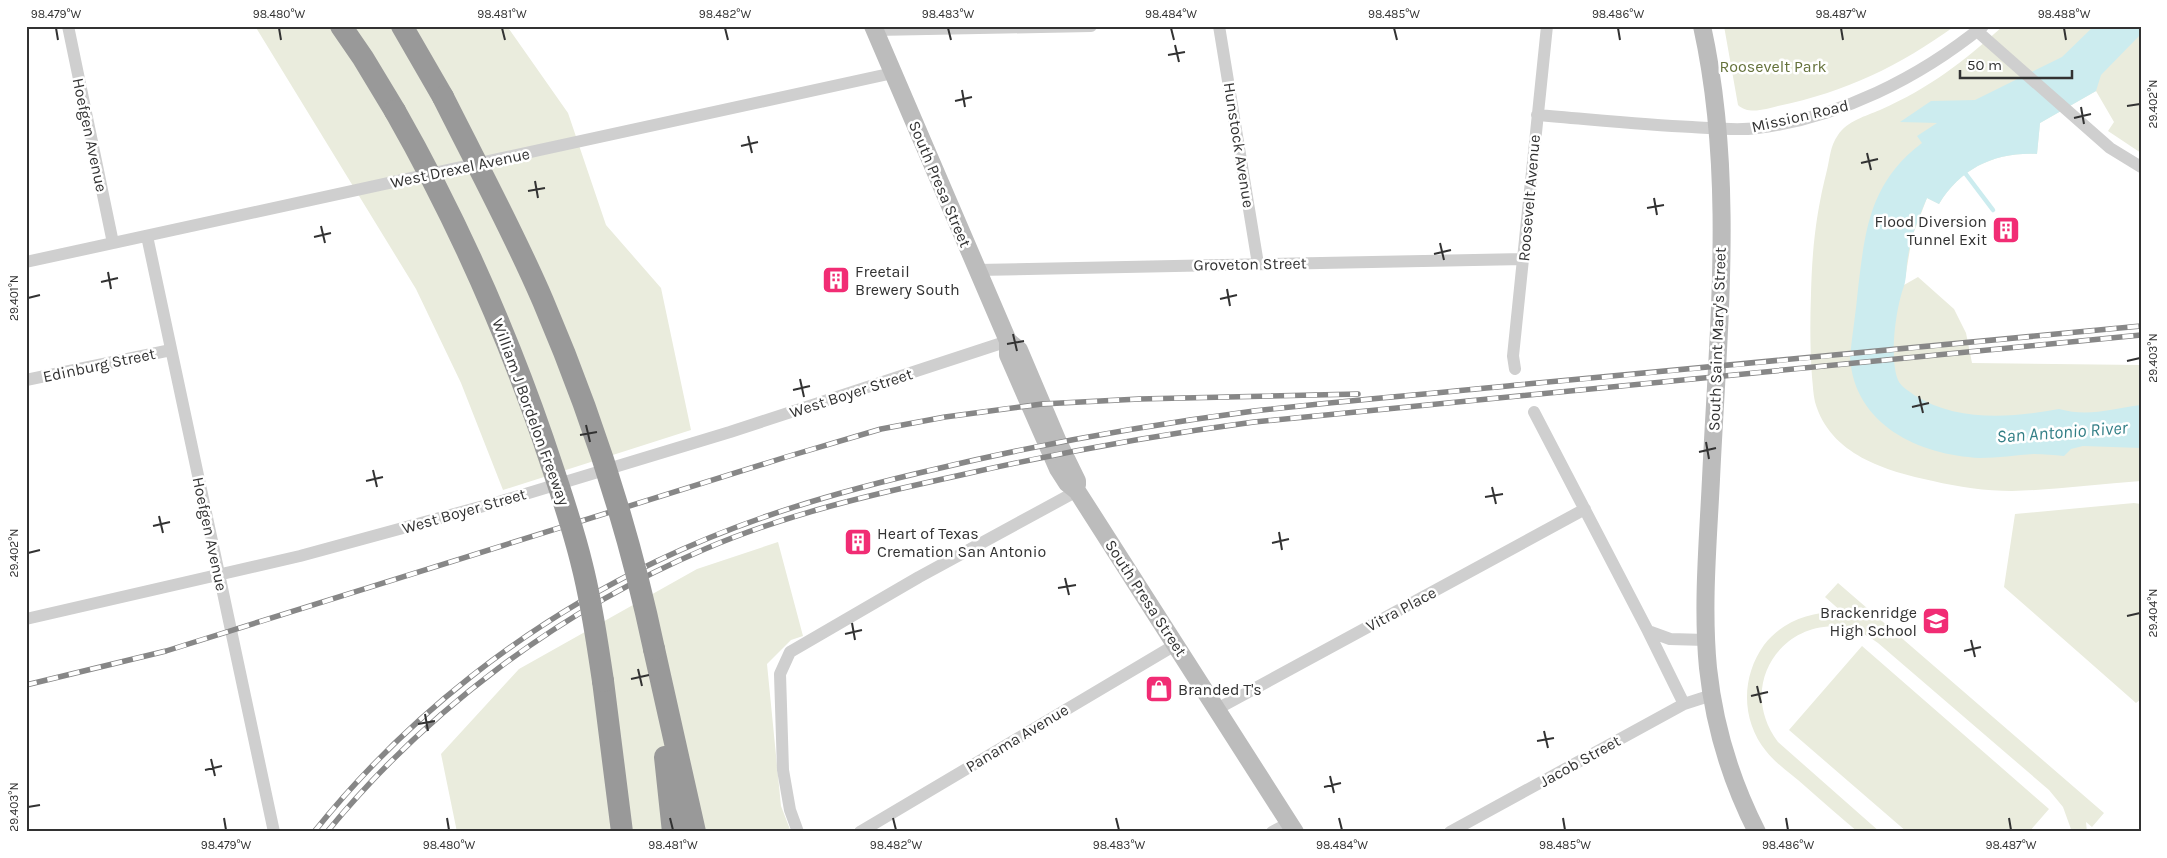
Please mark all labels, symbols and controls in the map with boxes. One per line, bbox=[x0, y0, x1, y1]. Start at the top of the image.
text: 98.479°W bbox=[31, 7, 82, 21]
text: 98.480°W bbox=[253, 7, 306, 21]
text: 98.481°W bbox=[477, 7, 527, 21]
text: 98.482°W bbox=[699, 7, 751, 21]
text: 98.483°W bbox=[922, 7, 974, 21]
text: 98.484°W bbox=[1145, 7, 1197, 21]
text: 98.485°W bbox=[1368, 7, 1420, 21]
text: 98.486°W bbox=[1592, 7, 1644, 21]
text: 98.487°W bbox=[1815, 7, 1867, 21]
text: 98.488°W bbox=[2038, 7, 2091, 21]
scale bar bbox=[1960, 48, 2072, 80]
text: 50 m bbox=[1967, 56, 2002, 74]
park label: Roosevelt Park bbox=[1720, 57, 1826, 76]
street label: Hoefgen Avenue bbox=[69, 76, 111, 194]
text: 29.402°N bbox=[2146, 79, 2160, 129]
street label: Hunstock Avenue bbox=[1220, 81, 1258, 209]
street label: Mission Road bbox=[1750, 96, 1850, 136]
street label: South Presa Street bbox=[905, 118, 975, 250]
street label: Roosevelt Avenue bbox=[1514, 134, 1544, 262]
street label: West Drexel Avenue bbox=[389, 144, 531, 192]
place label: Flood Diversion Tunnel Exit bbox=[1874, 212, 1987, 249]
building icon: Flood Diversion Tunnel Exit bbox=[1991, 215, 2021, 245]
street label: South Saint Mary's Street bbox=[1704, 247, 1730, 431]
street label: Groveton Street bbox=[1193, 254, 1307, 274]
place label: Freetail Brewery South bbox=[855, 262, 960, 299]
building icon: Freetail Brewery South bbox=[821, 265, 851, 295]
text: 29.401°N bbox=[7, 275, 21, 321]
street label: William J Bordelon Freeway bbox=[488, 316, 574, 509]
text: 29.403°N bbox=[2146, 333, 2160, 383]
street label: Edinburg Street bbox=[41, 344, 157, 386]
street label: West Boyer Street bbox=[787, 364, 915, 422]
water label: San Antonio River bbox=[1996, 416, 2129, 448]
street label: Hoefgen Avenue bbox=[189, 475, 231, 593]
street label: West Boyer Street bbox=[400, 484, 528, 538]
place label: Heart of Texas Cremation San Antonio bbox=[877, 524, 1046, 561]
building icon: Heart of Texas Cremation San Antonio bbox=[843, 527, 873, 557]
text: 29.402°N bbox=[7, 528, 21, 578]
street label: South Presa Street bbox=[1101, 536, 1191, 660]
street label: Vitra Place bbox=[1363, 583, 1439, 635]
text: 29.404°N bbox=[2146, 589, 2160, 637]
place label: Brackenridge High School bbox=[1820, 603, 1917, 640]
school or university icon: Brackenridge High School bbox=[1921, 606, 1951, 636]
shop icon: Branded T's bbox=[1144, 674, 1174, 704]
place label: Branded T's bbox=[1178, 680, 1262, 699]
street label: Panama Avenue bbox=[962, 700, 1072, 776]
street label: Jacob Street bbox=[1536, 731, 1624, 791]
text: 29.403°N bbox=[7, 782, 21, 832]
text: 98.479°W bbox=[201, 838, 252, 852]
text: 98.480°W bbox=[423, 838, 476, 852]
text: 98.481°W bbox=[648, 838, 698, 852]
text: 98.482°W bbox=[870, 838, 922, 852]
text: 98.483°W bbox=[1093, 838, 1145, 852]
text: 98.484°W bbox=[1316, 838, 1368, 852]
text: 98.485°W bbox=[1539, 838, 1591, 852]
text: 98.486°W bbox=[1762, 838, 1814, 852]
text: 98.487°W bbox=[1985, 838, 2037, 852]

